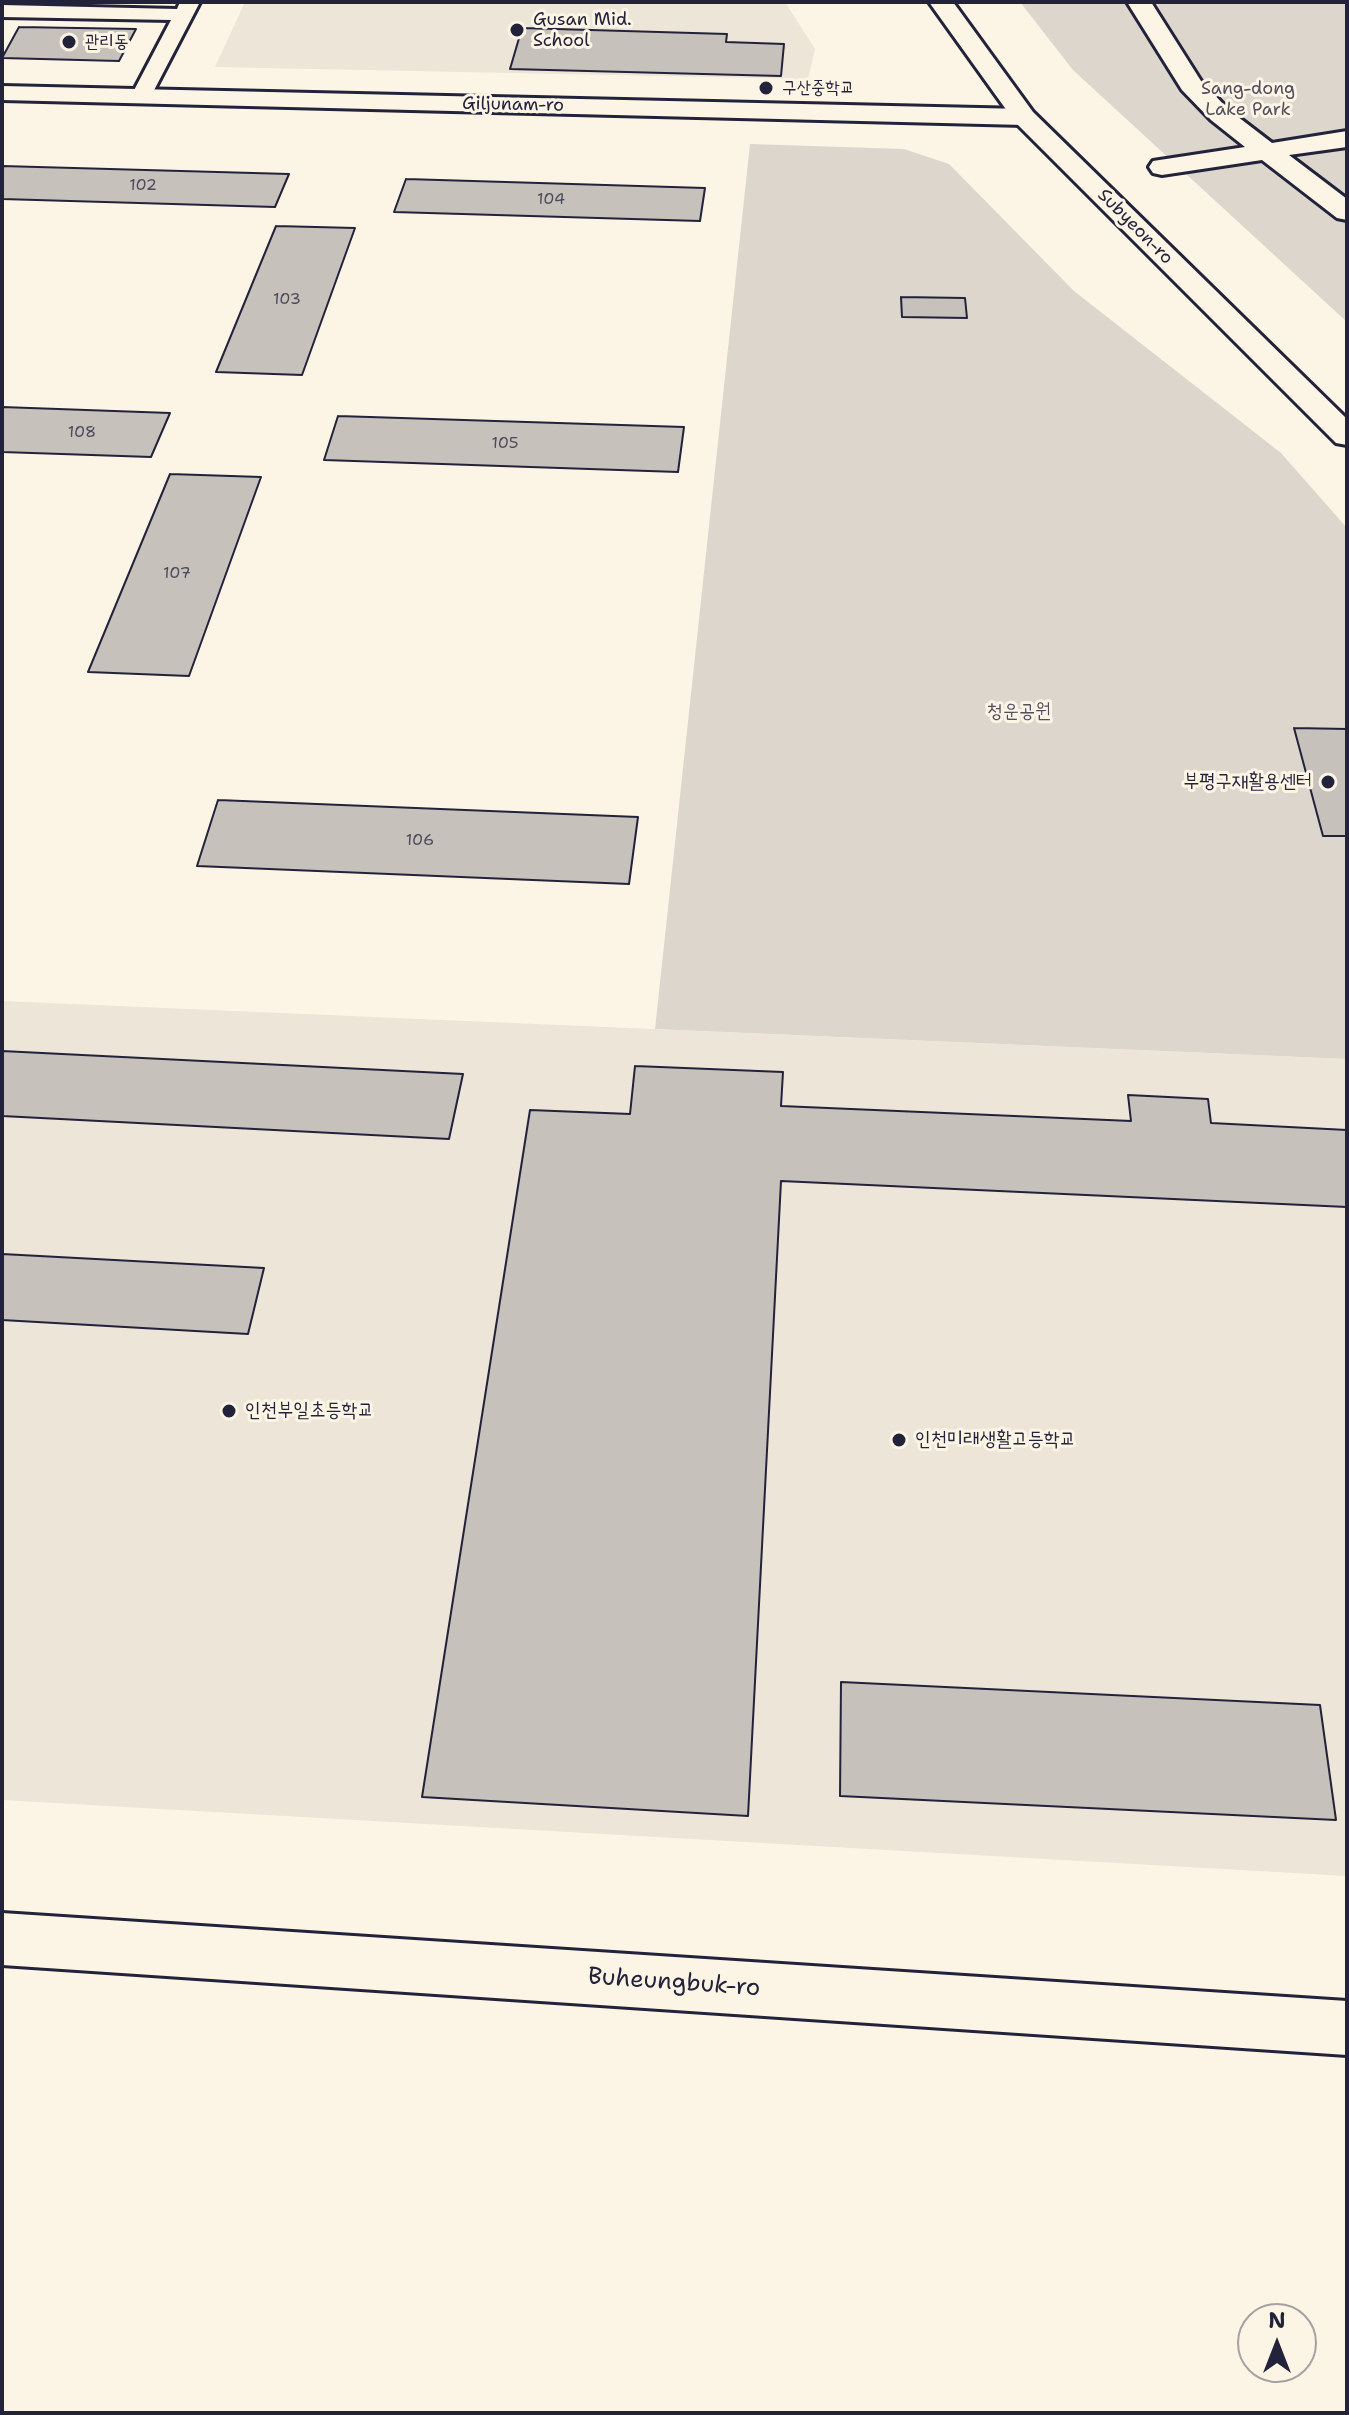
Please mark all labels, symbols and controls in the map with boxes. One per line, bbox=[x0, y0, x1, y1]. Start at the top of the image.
place label: Gusan Mid. School bbox=[533, 9, 632, 52]
marker: Gusan Mid. School bbox=[508, 21, 526, 39]
place label: 관리동 bbox=[85, 31, 128, 53]
marker: 관리동 bbox=[60, 33, 78, 51]
place label: 구산중학교 bbox=[782, 77, 854, 99]
park label: Sang-dong Lake Park bbox=[1201, 78, 1295, 120]
marker: 구산중학교 bbox=[757, 79, 775, 97]
street label: Giljunam-ro bbox=[462, 93, 564, 117]
house number: 102 bbox=[129, 176, 157, 196]
street label: Subyeon-ro bbox=[1093, 185, 1177, 269]
house number: 104 bbox=[537, 190, 565, 210]
house number: 103 bbox=[273, 290, 301, 310]
house number: 108 bbox=[68, 423, 96, 443]
house number: 105 bbox=[491, 434, 519, 454]
house number: 107 bbox=[163, 564, 191, 584]
park label: 청운공원 bbox=[987, 700, 1051, 724]
place label: 부평구재활용센터 bbox=[1183, 770, 1312, 794]
marker: 부평구재활용센터 bbox=[1319, 773, 1337, 791]
house number: 106 bbox=[406, 831, 434, 851]
place label: 인천부일초등학교 bbox=[245, 1399, 374, 1423]
marker: 인천부일초등학교 bbox=[220, 1402, 238, 1420]
place label: 인천미래생활고등학교 bbox=[915, 1428, 1076, 1452]
marker: 인천미래생활고등학교 bbox=[890, 1431, 908, 1449]
street label: Buheungbuk-ro bbox=[587, 1963, 761, 2003]
north arrow bbox=[1237, 2303, 1317, 2383]
text: N bbox=[1268, 2306, 1286, 2335]

